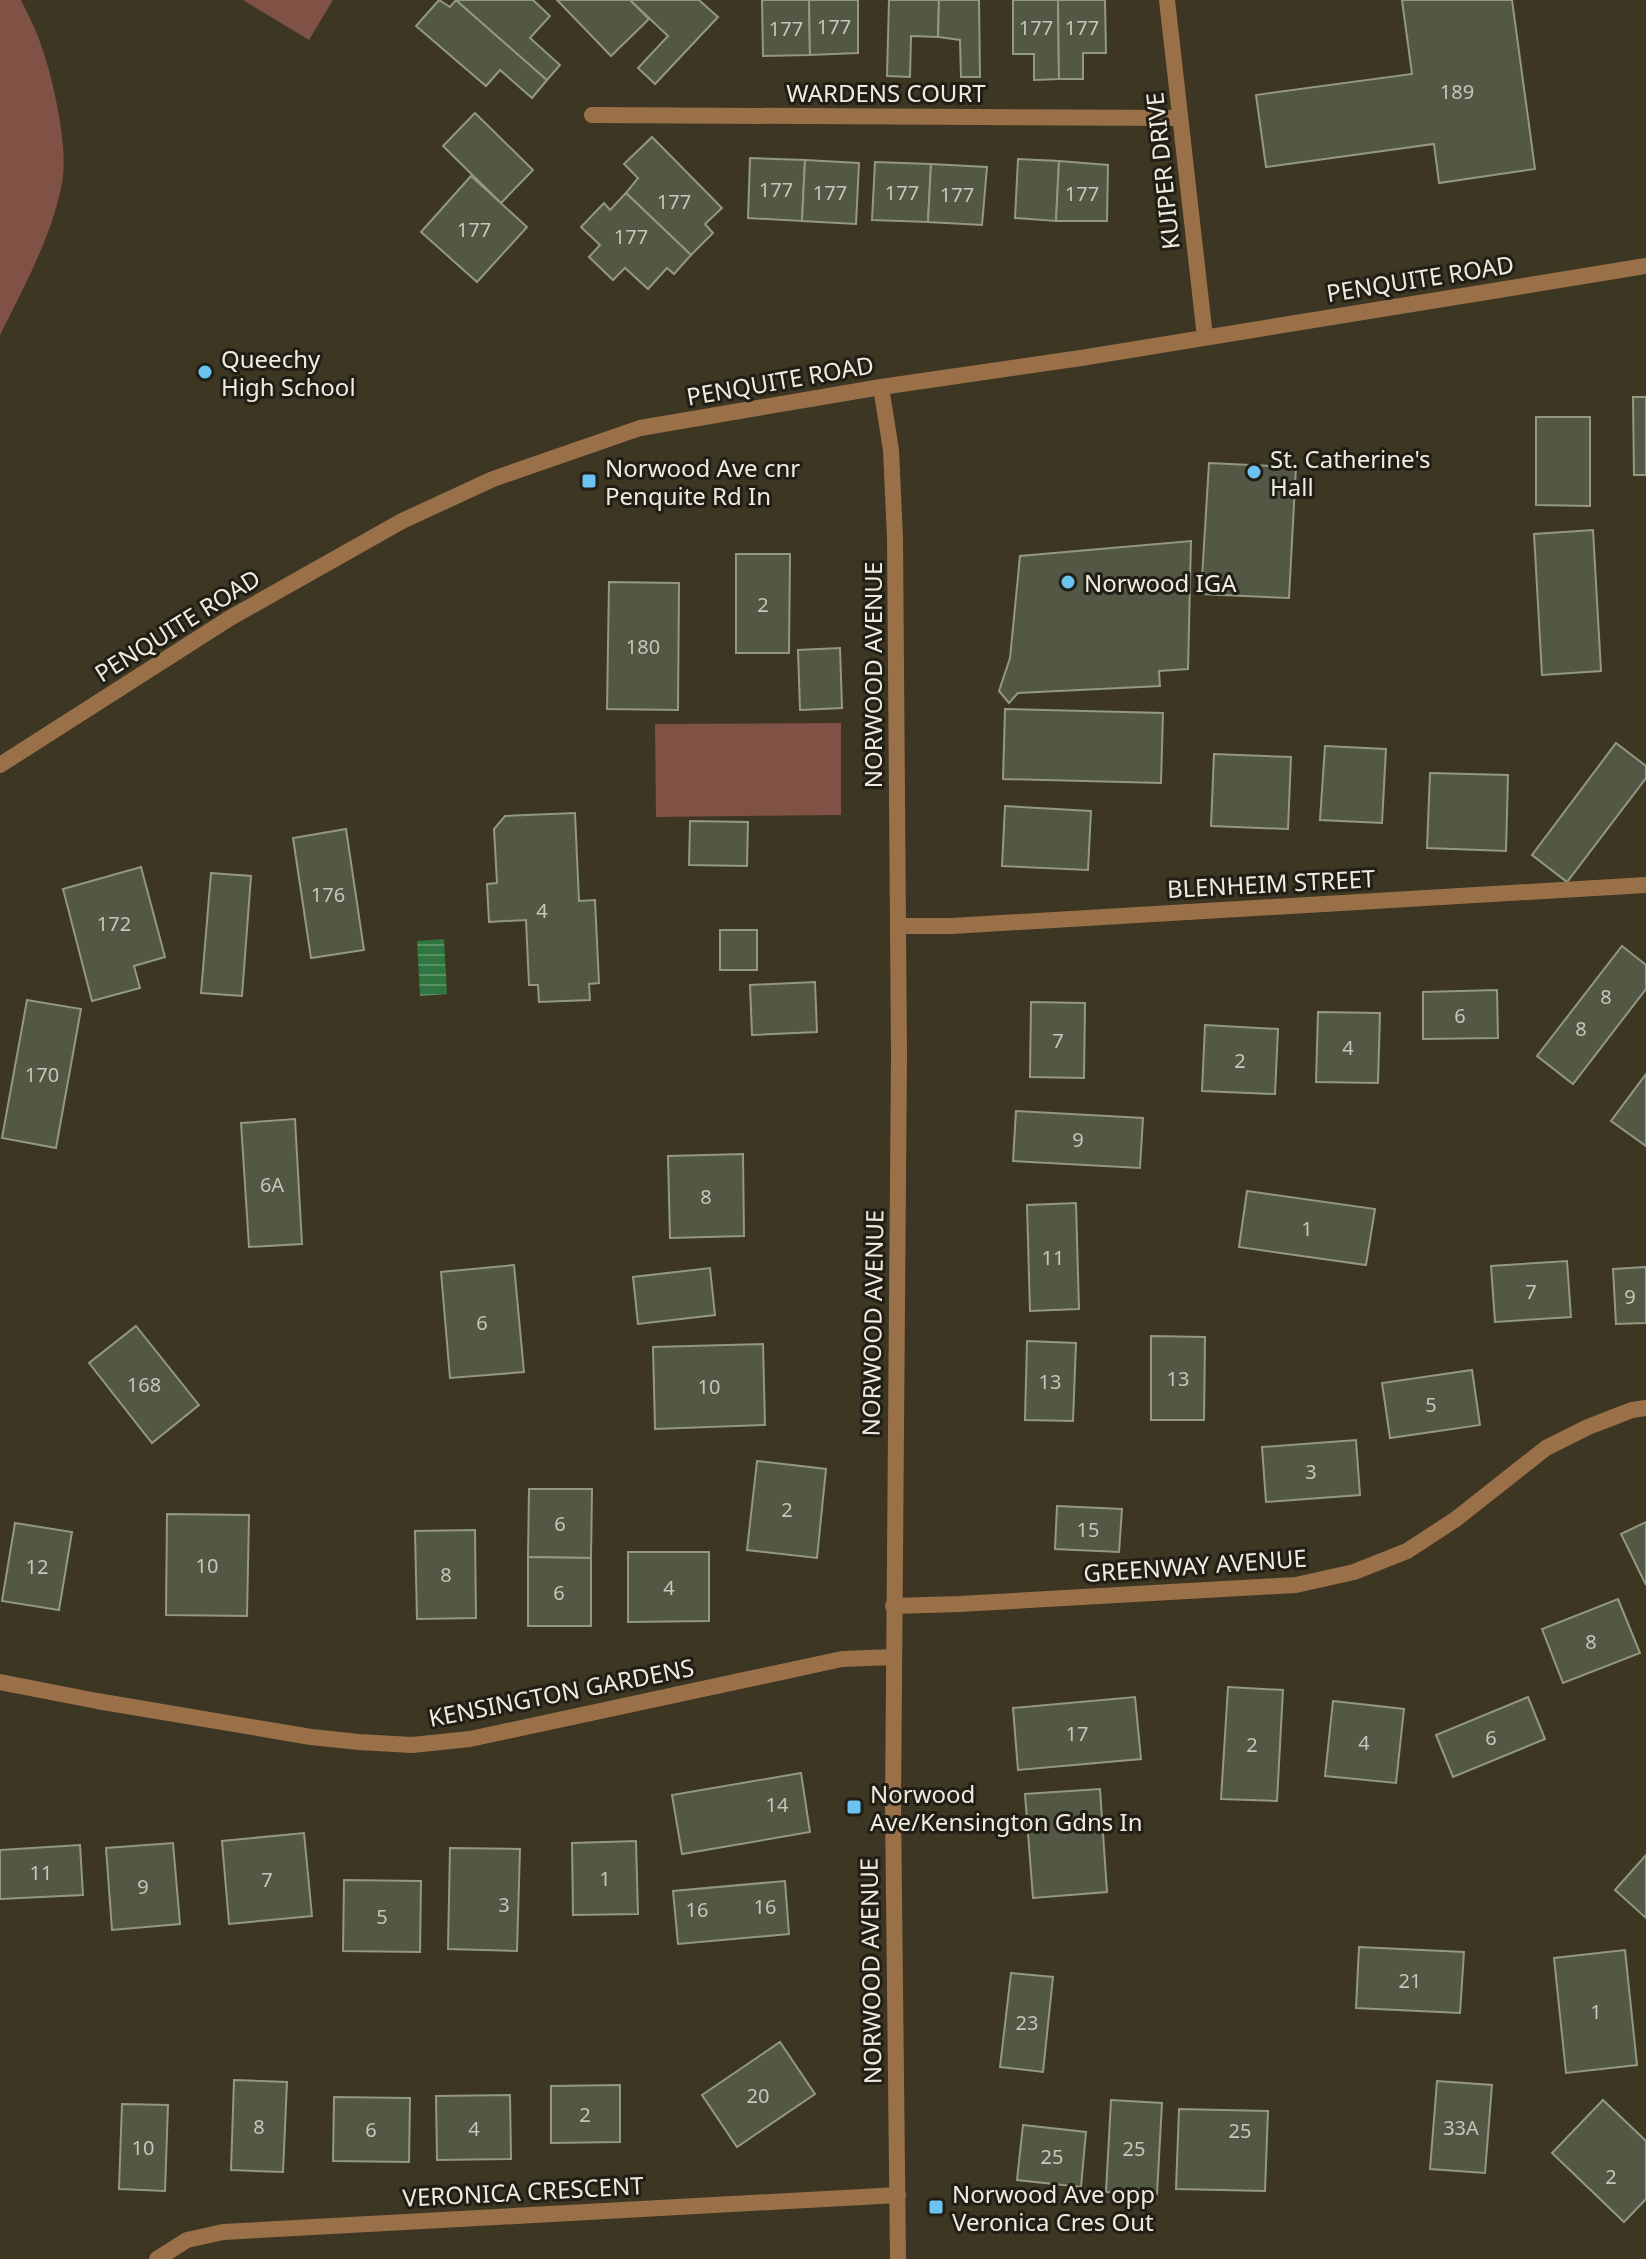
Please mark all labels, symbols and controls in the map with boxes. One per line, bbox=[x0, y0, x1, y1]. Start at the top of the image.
house number: 177 bbox=[817, 13, 851, 40]
house number: 177 bbox=[1019, 14, 1053, 41]
house number: 177 bbox=[1065, 14, 1099, 41]
house number: 177 bbox=[769, 15, 803, 42]
street label: WARDENS COURT bbox=[786, 76, 986, 109]
house number: 189 bbox=[1440, 78, 1474, 105]
street label: KUIPER DRIVE bbox=[1137, 91, 1187, 251]
house number: 177 bbox=[759, 176, 793, 203]
house number: 177 bbox=[813, 179, 847, 206]
house number: 177 bbox=[885, 179, 919, 206]
house number: 177 bbox=[1065, 180, 1099, 207]
house number: 177 bbox=[940, 181, 974, 208]
house number: 177 bbox=[657, 188, 691, 215]
house number: 177 bbox=[457, 216, 491, 243]
house number: 177 bbox=[614, 223, 648, 250]
street label: PENQUITE ROAD bbox=[1324, 247, 1516, 309]
place label: Queechy High School bbox=[221, 342, 356, 403]
street label: PENQUITE ROAD bbox=[684, 347, 876, 413]
marker: Queechy High School bbox=[196, 363, 214, 381]
place label: St. Catherine's Hall bbox=[1270, 442, 1431, 503]
place label: Norwood Ave cnr Penquite Rd In bbox=[605, 451, 800, 512]
marker: St. Catherine's Hall bbox=[1245, 463, 1263, 481]
marker: Norwood Ave cnr Penquite Rd In bbox=[580, 472, 598, 490]
street label: PENQUITE ROAD bbox=[88, 561, 266, 689]
street label: NORWOOD AVENUE bbox=[856, 562, 889, 788]
place label: Norwood IGA bbox=[1084, 566, 1237, 599]
marker: Norwood IGA bbox=[1059, 573, 1077, 591]
house number: 2 bbox=[757, 591, 769, 618]
house number: 180 bbox=[626, 633, 660, 660]
street label: BLENHEIM STREET bbox=[1166, 861, 1377, 905]
house number: 176 bbox=[311, 881, 345, 908]
house number: 4 bbox=[536, 897, 548, 924]
house number: 172 bbox=[97, 910, 131, 937]
house number: 8 bbox=[1600, 983, 1612, 1010]
house number: 6 bbox=[1454, 1002, 1466, 1029]
house number: 8 bbox=[1575, 1015, 1587, 1042]
house number: 7 bbox=[1052, 1027, 1064, 1054]
house number: 4 bbox=[1342, 1034, 1354, 1061]
house number: 2 bbox=[1234, 1047, 1246, 1074]
house number: 170 bbox=[25, 1061, 59, 1088]
house number: 9 bbox=[1072, 1126, 1084, 1153]
house number: 6A bbox=[260, 1171, 284, 1198]
house number: 8 bbox=[700, 1183, 712, 1210]
street label: NORWOOD AVENUE bbox=[854, 1209, 890, 1437]
house number: 1 bbox=[1301, 1215, 1313, 1242]
house number: 11 bbox=[1042, 1244, 1064, 1271]
house number: 7 bbox=[1525, 1278, 1537, 1305]
house number: 9 bbox=[1624, 1283, 1636, 1310]
house number: 6 bbox=[476, 1309, 488, 1336]
house number: 13 bbox=[1167, 1365, 1189, 1392]
house number: 13 bbox=[1039, 1368, 1061, 1395]
house number: 168 bbox=[127, 1371, 161, 1398]
house number: 10 bbox=[698, 1373, 720, 1400]
house number: 5 bbox=[1425, 1391, 1437, 1418]
house number: 3 bbox=[1305, 1458, 1317, 1485]
house number: 2 bbox=[781, 1496, 793, 1523]
house number: 6 bbox=[554, 1510, 566, 1537]
house number: 15 bbox=[1077, 1516, 1099, 1543]
street label: GREENWAY AVENUE bbox=[1082, 1541, 1308, 1589]
house number: 10 bbox=[196, 1552, 218, 1579]
house number: 12 bbox=[26, 1553, 48, 1580]
house number: 8 bbox=[440, 1561, 452, 1588]
house number: 4 bbox=[663, 1574, 675, 1601]
house number: 6 bbox=[553, 1579, 565, 1606]
house number: 8 bbox=[1585, 1628, 1597, 1655]
street label: KENSINGTON GARDENS bbox=[426, 1650, 696, 1734]
house number: 17 bbox=[1066, 1720, 1088, 1747]
house number: 6 bbox=[1485, 1724, 1497, 1751]
house number: 4 bbox=[1358, 1729, 1370, 1756]
house number: 2 bbox=[1246, 1731, 1258, 1758]
place label: Norwood Ave/Kensington Gdns In bbox=[870, 1777, 1143, 1838]
house number: 14 bbox=[766, 1791, 789, 1818]
marker: Norwood Ave/Kensington Gdns In bbox=[845, 1798, 863, 1816]
street label: NORWOOD AVENUE bbox=[852, 1857, 888, 2085]
house number: 11 bbox=[30, 1859, 52, 1886]
house number: 1 bbox=[599, 1865, 611, 1892]
house number: 7 bbox=[261, 1866, 273, 1893]
house number: 9 bbox=[137, 1873, 149, 1900]
house number: 3 bbox=[498, 1891, 510, 1918]
house number: 16 bbox=[754, 1893, 776, 1920]
house number: 16 bbox=[686, 1896, 708, 1923]
house number: 5 bbox=[376, 1903, 388, 1930]
house number: 21 bbox=[1399, 1967, 1421, 1994]
house number: 1 bbox=[1590, 1998, 1602, 2025]
house number: 23 bbox=[1016, 2009, 1038, 2036]
house number: 20 bbox=[747, 2082, 769, 2109]
house number: 2 bbox=[579, 2101, 591, 2128]
house number: 8 bbox=[253, 2113, 265, 2140]
house number: 33A bbox=[1443, 2114, 1479, 2141]
house number: 4 bbox=[468, 2115, 480, 2142]
house number: 6 bbox=[365, 2116, 377, 2143]
house number: 25 bbox=[1229, 2117, 1251, 2144]
house number: 10 bbox=[132, 2134, 154, 2161]
house number: 25 bbox=[1123, 2135, 1145, 2162]
house number: 25 bbox=[1041, 2143, 1063, 2170]
house number: 2 bbox=[1605, 2163, 1617, 2190]
street label: VERONICA CRESCENT bbox=[402, 2168, 645, 2214]
place label: Norwood Ave opp Veronica Cres Out bbox=[952, 2177, 1155, 2238]
marker: Norwood Ave opp Veronica Cres Out bbox=[927, 2198, 945, 2216]

